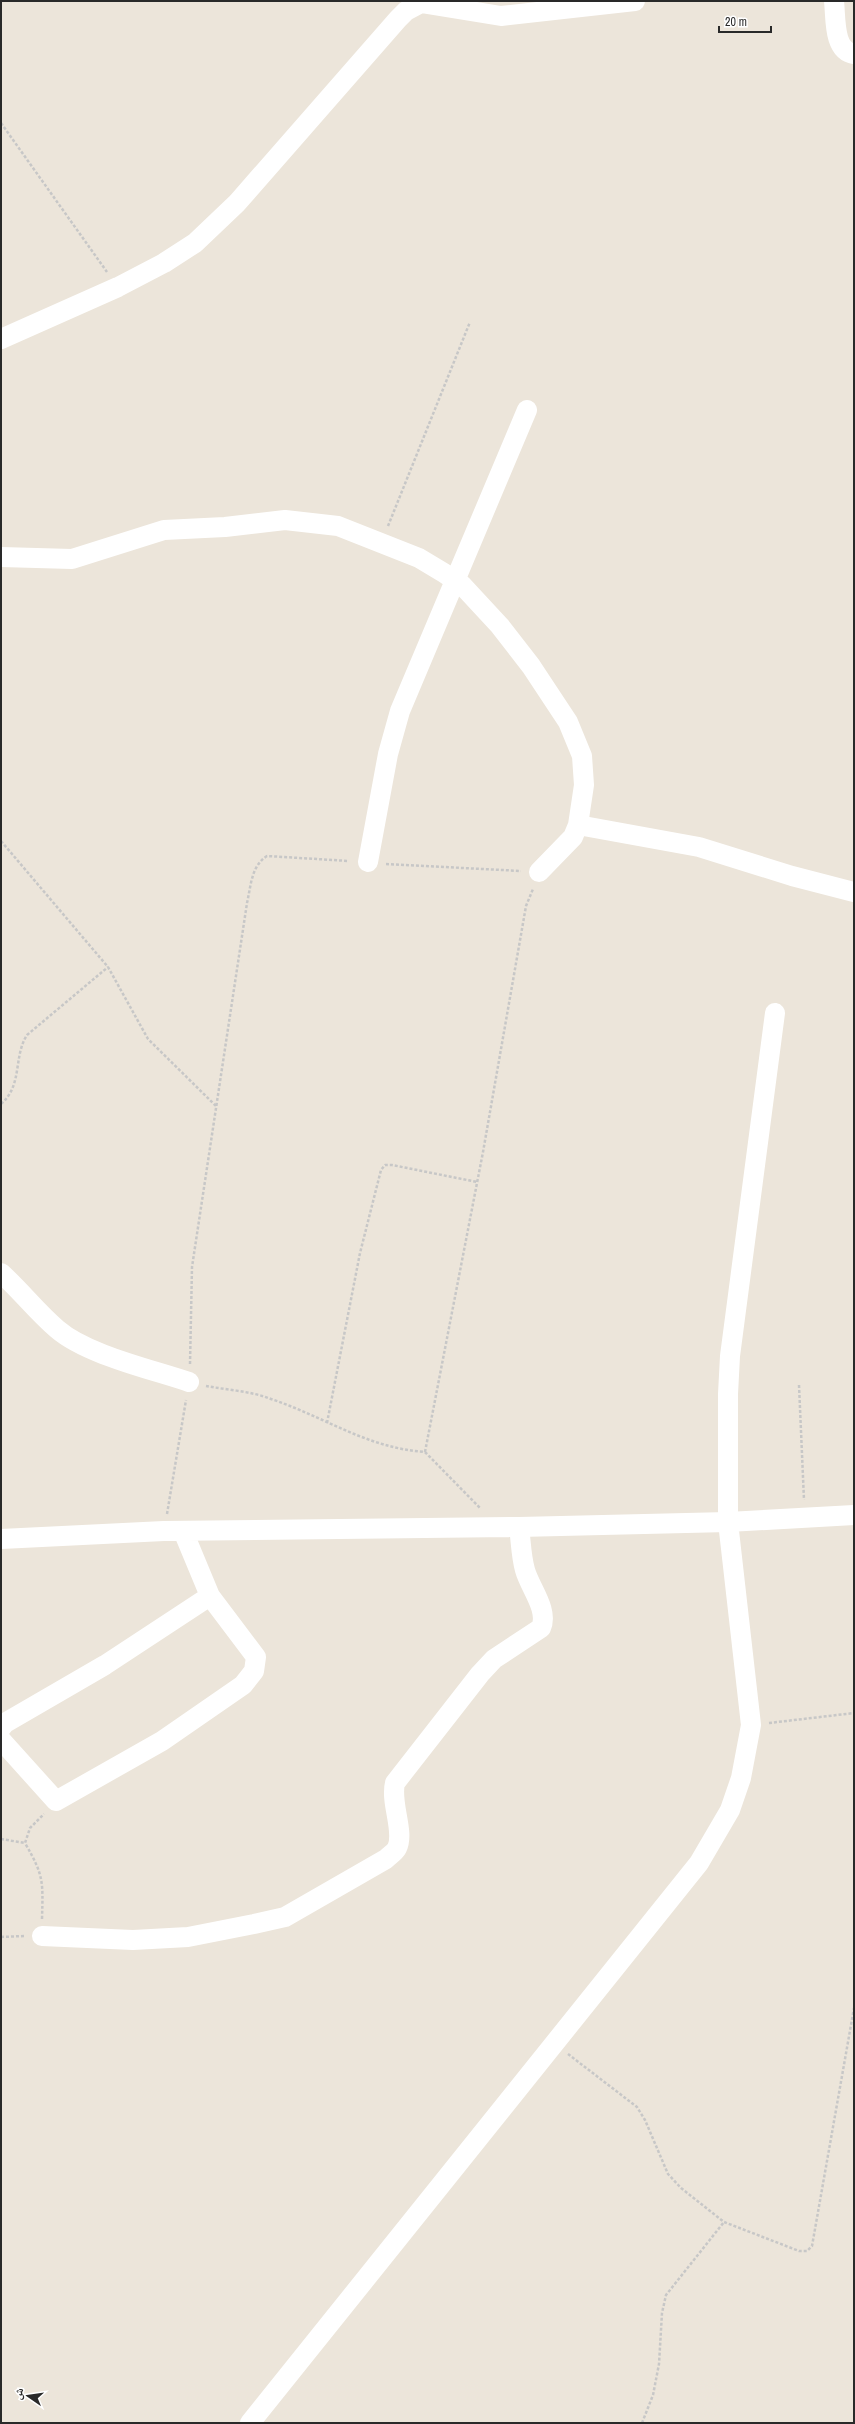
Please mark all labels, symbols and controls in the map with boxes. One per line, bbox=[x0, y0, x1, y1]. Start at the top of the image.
scale bar bbox=[719, 8, 771, 34]
text: 20 m bbox=[725, 14, 747, 30]
north arrow bbox=[8, 2376, 48, 2416]
text: ش bbox=[10, 2386, 27, 2401]

